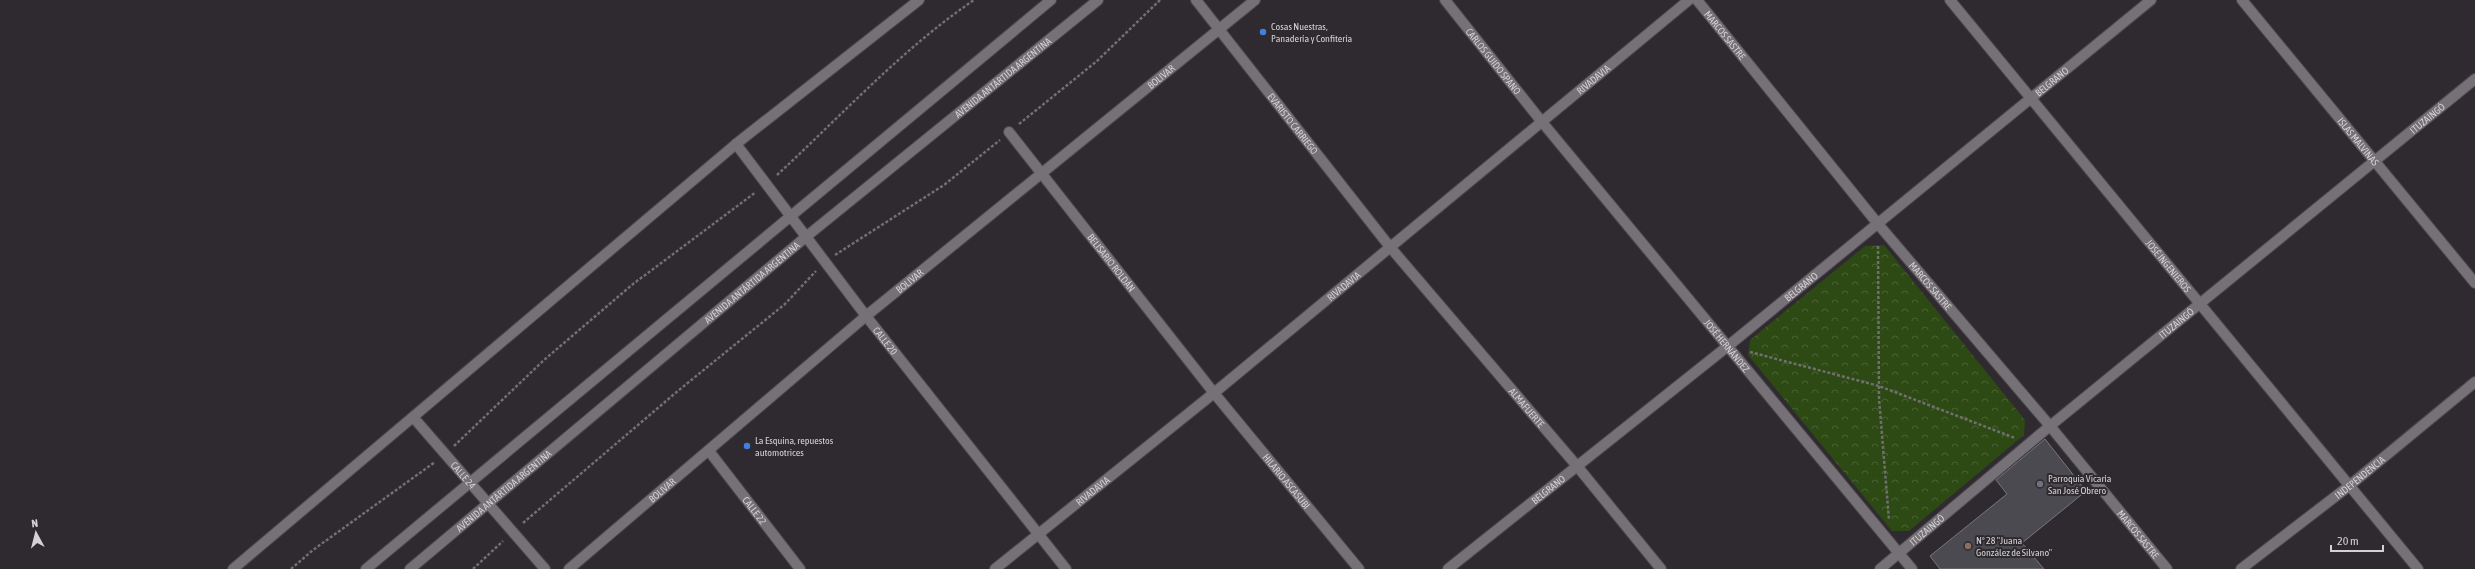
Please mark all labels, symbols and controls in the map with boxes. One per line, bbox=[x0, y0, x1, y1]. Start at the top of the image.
street label: MARCOS SASTRE bbox=[1702, 9, 1749, 62]
place label: Cosas Nuestras, Panadería y Confitería bbox=[1271, 21, 1353, 44]
street label: CARLOS GUIDO SPANO bbox=[1464, 26, 1523, 96]
marker: Cosas Nuestras, Panadería y Confitería bbox=[1258, 27, 1268, 37]
street label: AVENIDA ANTÁRTIDA ARGENTINA bbox=[952, 35, 1053, 120]
street label: BOLIVAR bbox=[1145, 62, 1177, 91]
street label: RIVADAVIA bbox=[1574, 62, 1612, 96]
street label: BELGRANO bbox=[2033, 64, 2071, 98]
street label: EVARISTO CARRIEGO bbox=[1266, 91, 1320, 156]
street label: ITUZAINGÓ bbox=[2407, 100, 2447, 136]
street label: ISLAS MALVINAS bbox=[2335, 115, 2381, 167]
street label: BELISARIO ROLDÁN bbox=[1085, 231, 1138, 294]
street label: JOSÉ INGENIEROS bbox=[2144, 237, 2193, 294]
street label: AVENIDA ANTÁRTIDA ARGENTINA bbox=[702, 239, 802, 325]
street label: MARCOS SASTRE bbox=[1907, 260, 1954, 312]
street label: BOLIVAR bbox=[894, 267, 925, 295]
street label: RIVADAVIA bbox=[1325, 269, 1362, 303]
street label: BELGRANO bbox=[1782, 270, 1820, 303]
street label: ITUZAINGÓ bbox=[2156, 305, 2196, 341]
street label: JOSÉ HERNÁNDEZ bbox=[1702, 317, 1752, 374]
street label: CALLE 20 bbox=[871, 325, 900, 357]
street label: ALMAFUERTE bbox=[1507, 385, 1547, 430]
place label: La Esquina, repuestos automotrices bbox=[755, 435, 834, 458]
marker: La Esquina, repuestos automotrices bbox=[742, 441, 752, 451]
street label: AVENIDA ANTÁRTIDA ARGENTINA bbox=[454, 447, 553, 534]
street label: HILARIO ASCASUBI bbox=[1261, 451, 1312, 511]
street label: INDEPENDENCIA bbox=[2332, 453, 2387, 501]
street label: CALLE 24 bbox=[449, 459, 478, 491]
street label: BELGRANO bbox=[1529, 473, 1567, 506]
place label: Parroquia Vicaría San José Obrero bbox=[2048, 473, 2112, 496]
street label: RIVADAVIA bbox=[1073, 474, 1111, 507]
street label: BOLIVAR bbox=[646, 475, 677, 504]
marker: Parroquia Vicaría San José Obrero bbox=[2035, 479, 2045, 489]
street label: CALLE 22 bbox=[741, 494, 769, 527]
street label: MARCOS SASTRE bbox=[2115, 508, 2162, 561]
street label: ITUZAINGÓ bbox=[1907, 512, 1946, 547]
north arrow bbox=[16, 513, 56, 553]
text: N bbox=[31, 517, 39, 529]
scale bar bbox=[2331, 527, 2383, 553]
text: 20 m bbox=[2337, 534, 2359, 548]
place label: N° 28 "Juana González de Silvano" bbox=[1976, 535, 2052, 558]
marker: N° 28 "Juana González de Silvano" bbox=[1963, 541, 1973, 551]

